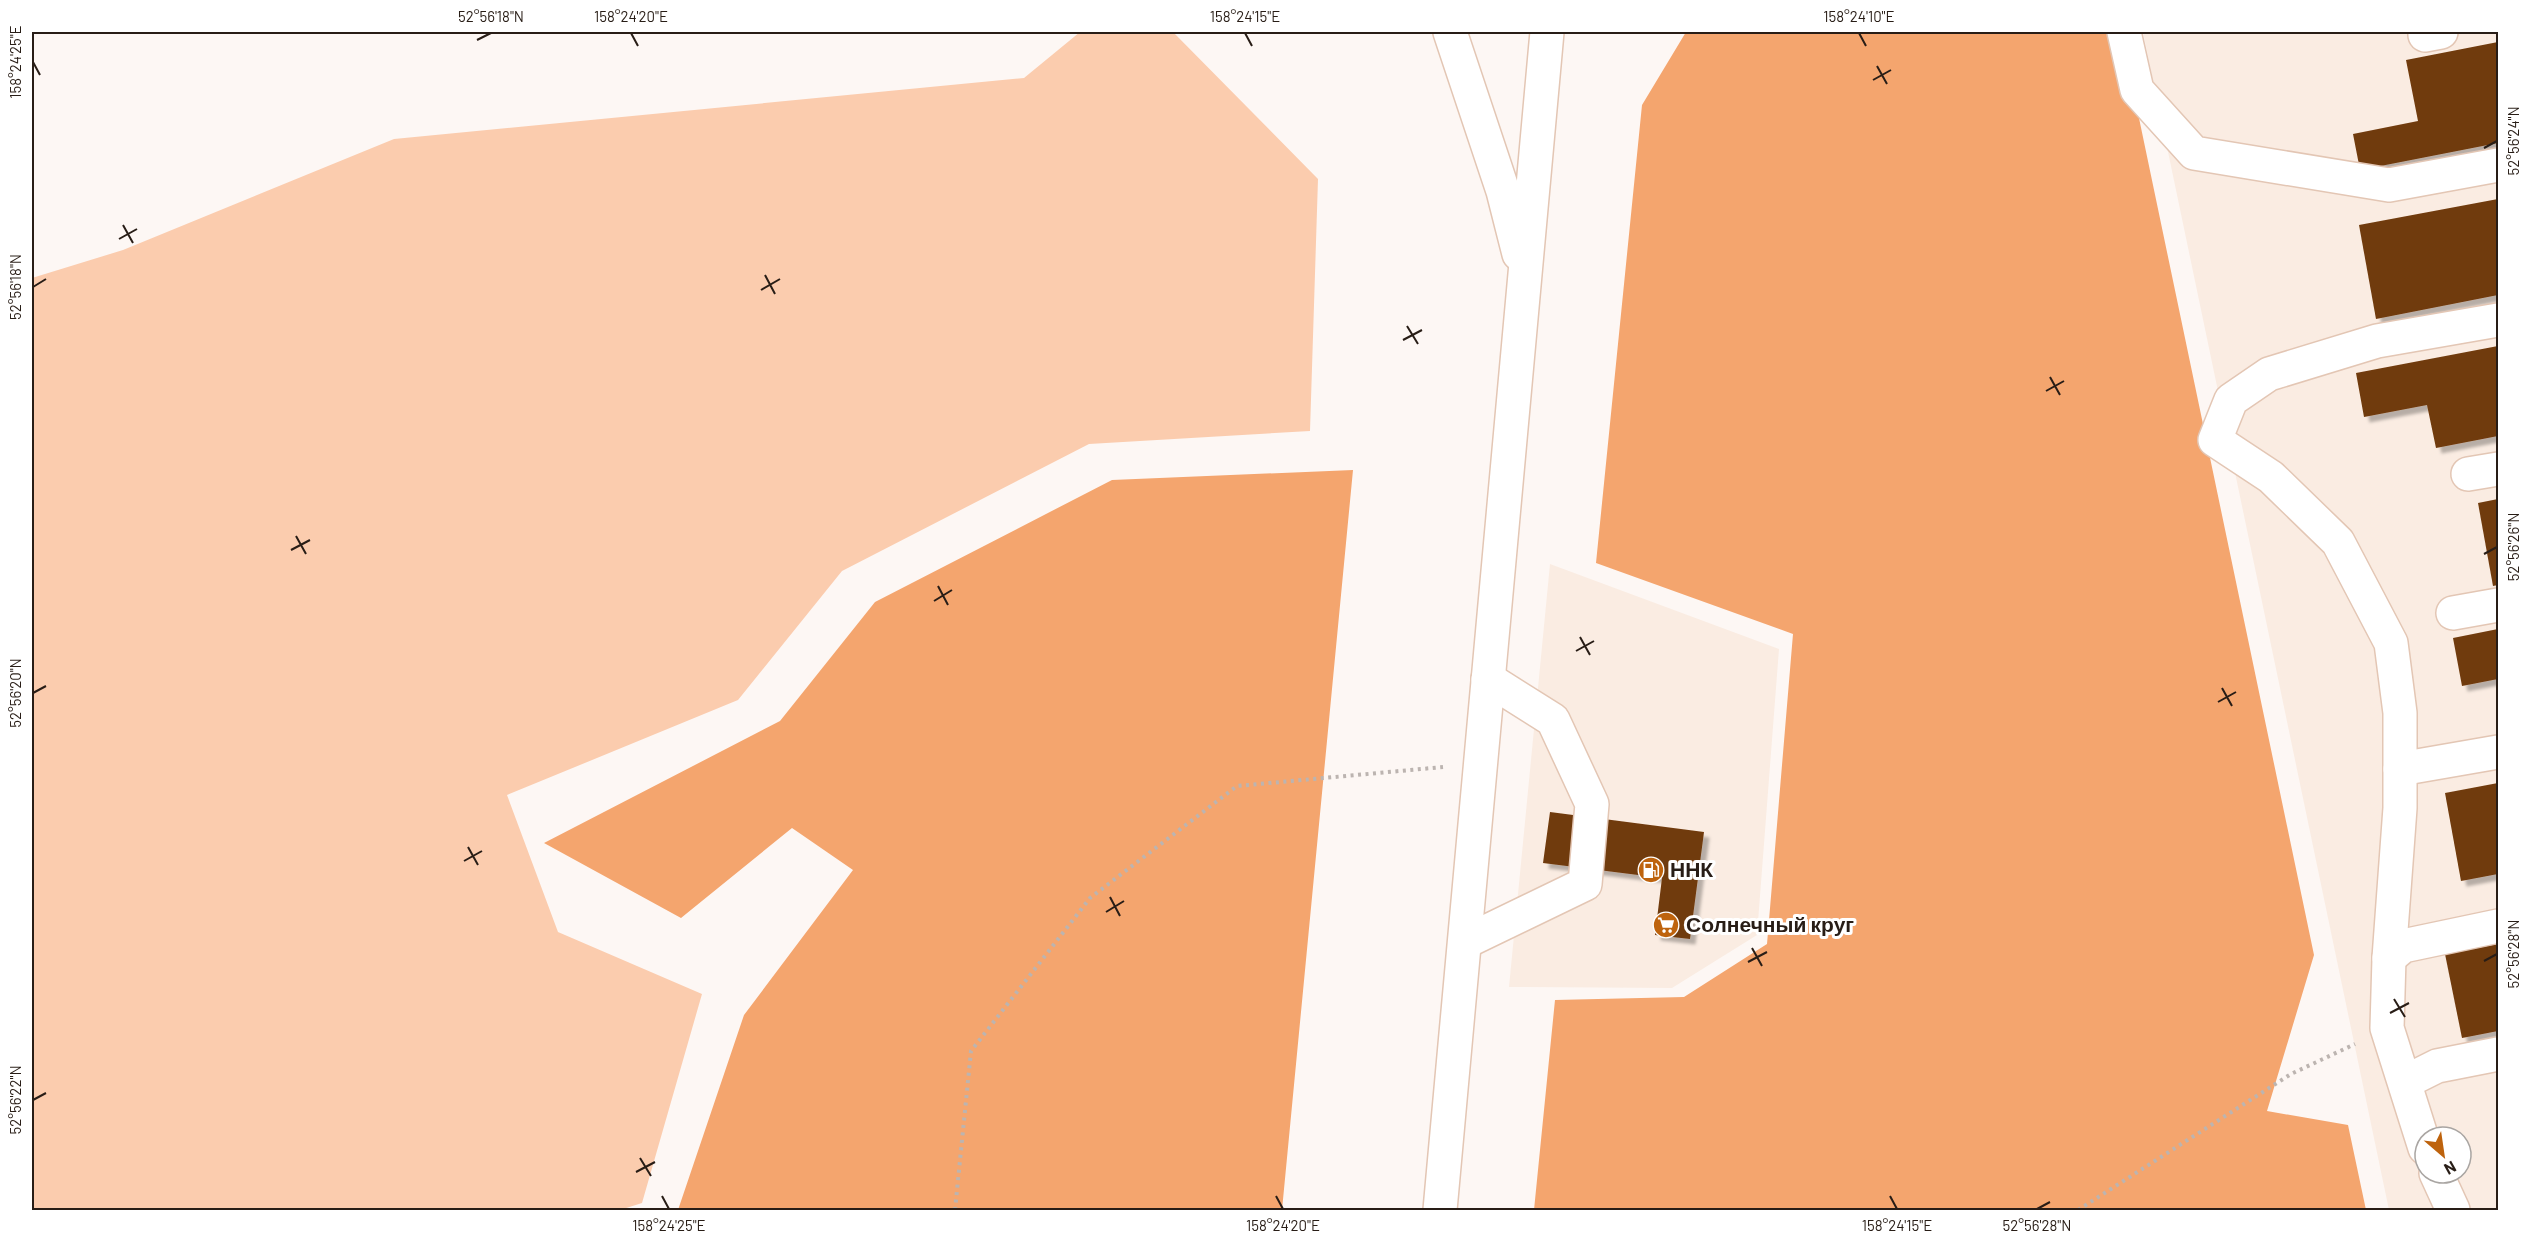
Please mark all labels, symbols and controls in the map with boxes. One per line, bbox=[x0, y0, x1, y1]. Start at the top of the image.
text: 52°56'18"N bbox=[458, 7, 524, 25]
text: 158°24'20"E bbox=[594, 7, 668, 25]
text: 158°24'15"E bbox=[1210, 7, 1280, 25]
text: 158°24'10"E bbox=[1823, 7, 1895, 25]
text: 158°24'25"E bbox=[6, 25, 24, 99]
text: 52°56'24"N bbox=[2504, 106, 2522, 176]
text: 52°56'18"N bbox=[6, 254, 24, 320]
text: 52°56'26"N bbox=[2504, 513, 2522, 581]
text: 52°56'20"N bbox=[6, 658, 24, 728]
fuel station icon: ННК bbox=[1636, 855, 1666, 885]
place label: ННК bbox=[1670, 856, 1713, 881]
supermarket icon: Солнечный круг bbox=[1651, 910, 1681, 940]
place label: Солнечный круг bbox=[1686, 911, 1854, 936]
text: 52°56'28"N bbox=[2504, 920, 2522, 988]
text: 52°56'22"N bbox=[6, 1065, 24, 1135]
north arrow bbox=[2413, 1125, 2473, 1185]
text: N bbox=[2441, 1158, 2460, 1179]
text: 158°24'25"E bbox=[632, 1216, 706, 1234]
text: 158°24'20"E bbox=[1246, 1216, 1320, 1234]
text: 158°24'15"E bbox=[1862, 1216, 1932, 1234]
text: 52°56'28"N bbox=[2003, 1216, 2071, 1234]

